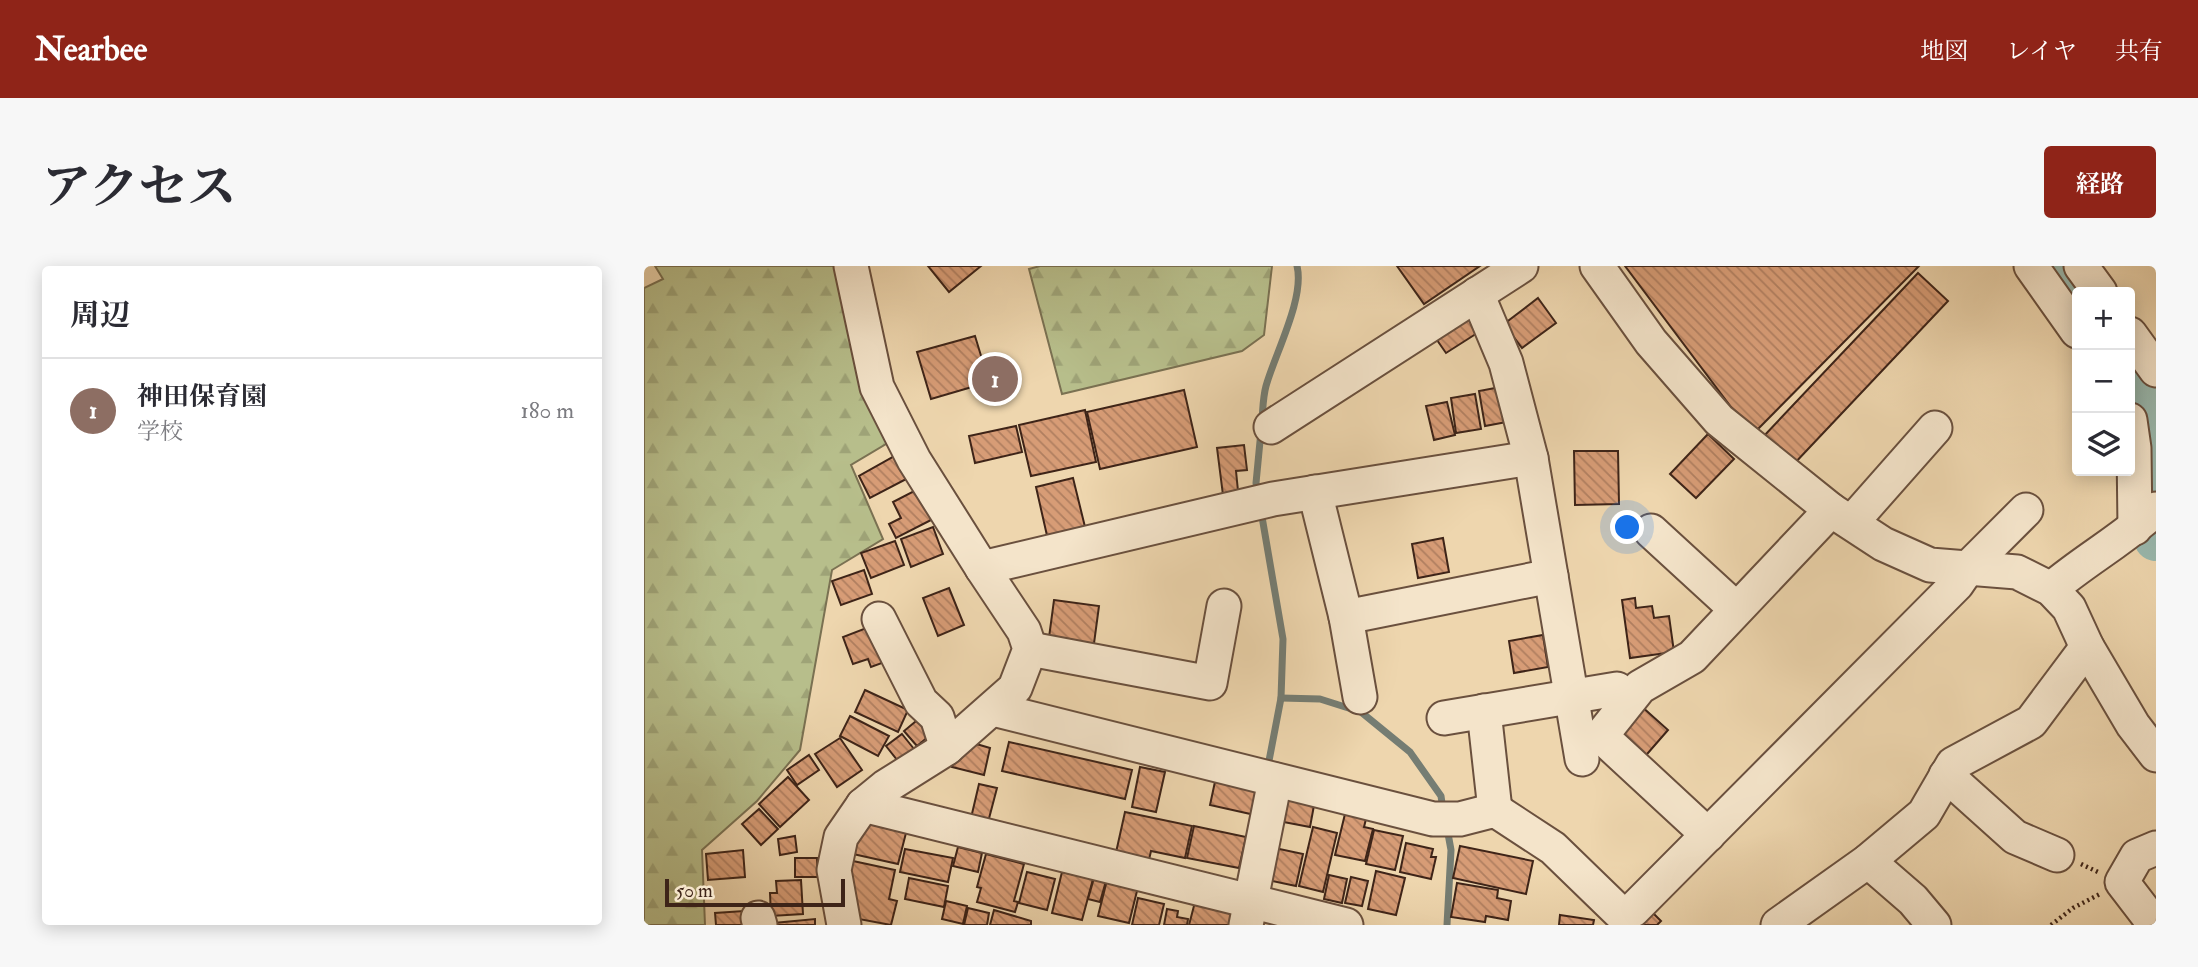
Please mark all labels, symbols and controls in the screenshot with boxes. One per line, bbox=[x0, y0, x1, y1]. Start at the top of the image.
text: Nearbee bbox=[35, 29, 147, 70]
text: 地図 bbox=[1920, 36, 1968, 67]
text: レイヤ bbox=[2006, 36, 2077, 67]
text: 共有 bbox=[2115, 36, 2163, 67]
button: 経路 bbox=[2044, 146, 2156, 218]
text: アクセス bbox=[42, 157, 237, 218]
map controls bbox=[2072, 287, 2135, 476]
button: + bbox=[2072, 287, 2135, 350]
text: 周辺 bbox=[70, 297, 130, 334]
button: − bbox=[2072, 350, 2135, 413]
pin: 1 bbox=[972, 353, 1018, 405]
text: 神田保育園 bbox=[137, 381, 267, 413]
text: 1 bbox=[89, 396, 97, 425]
text: 180 m bbox=[521, 396, 574, 425]
button: layers bbox=[2072, 413, 2135, 476]
text: 学校 bbox=[137, 417, 183, 446]
your location bbox=[1610, 510, 1644, 544]
scale bar bbox=[665, 876, 845, 908]
text: 50 m bbox=[676, 879, 713, 903]

